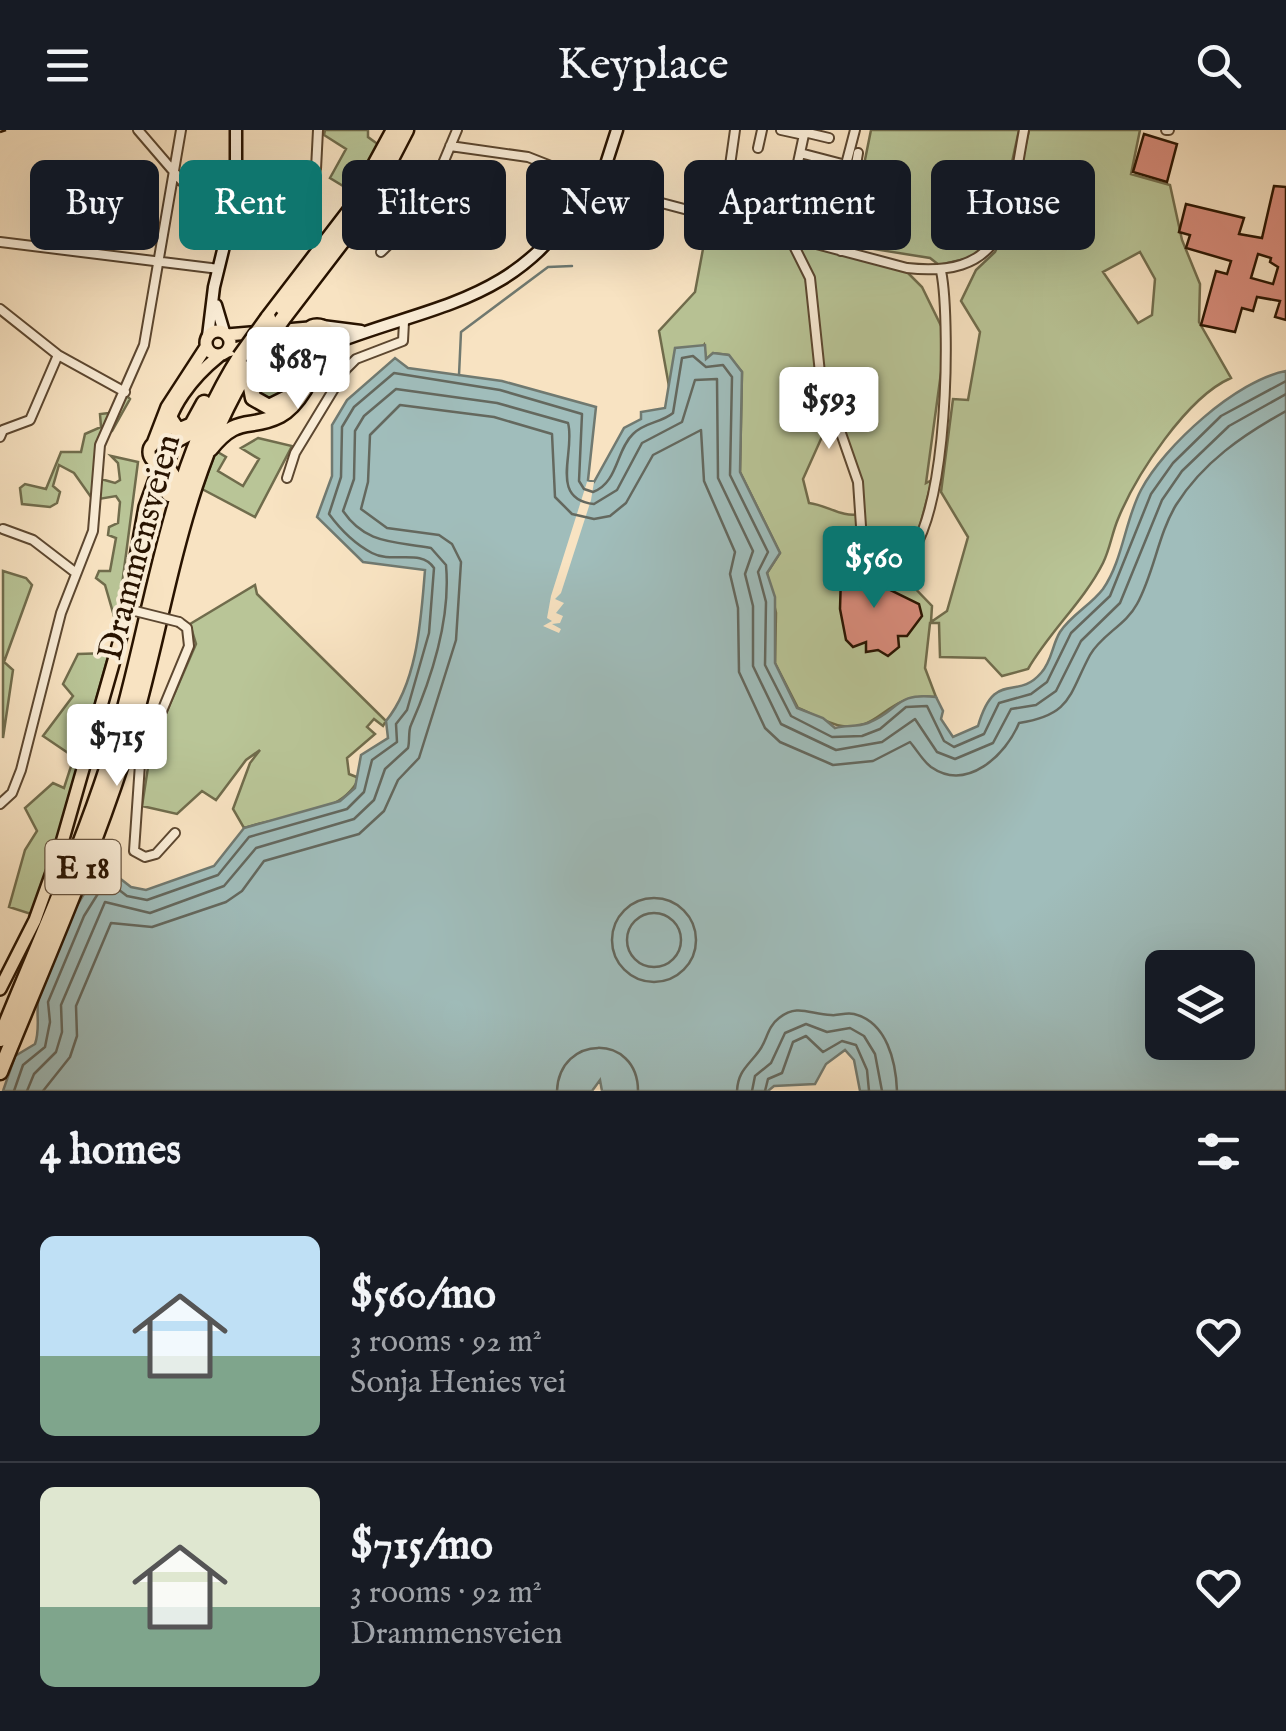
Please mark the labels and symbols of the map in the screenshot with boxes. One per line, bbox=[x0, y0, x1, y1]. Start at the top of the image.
pin: $687 bbox=[239, 327, 357, 412]
pin: $593 bbox=[770, 367, 888, 452]
street label: Drammensveien bbox=[89, 430, 192, 666]
pin: $560 bbox=[815, 526, 933, 611]
pin: $715 bbox=[58, 704, 176, 789]
road number: E 18 bbox=[46, 840, 120, 894]

